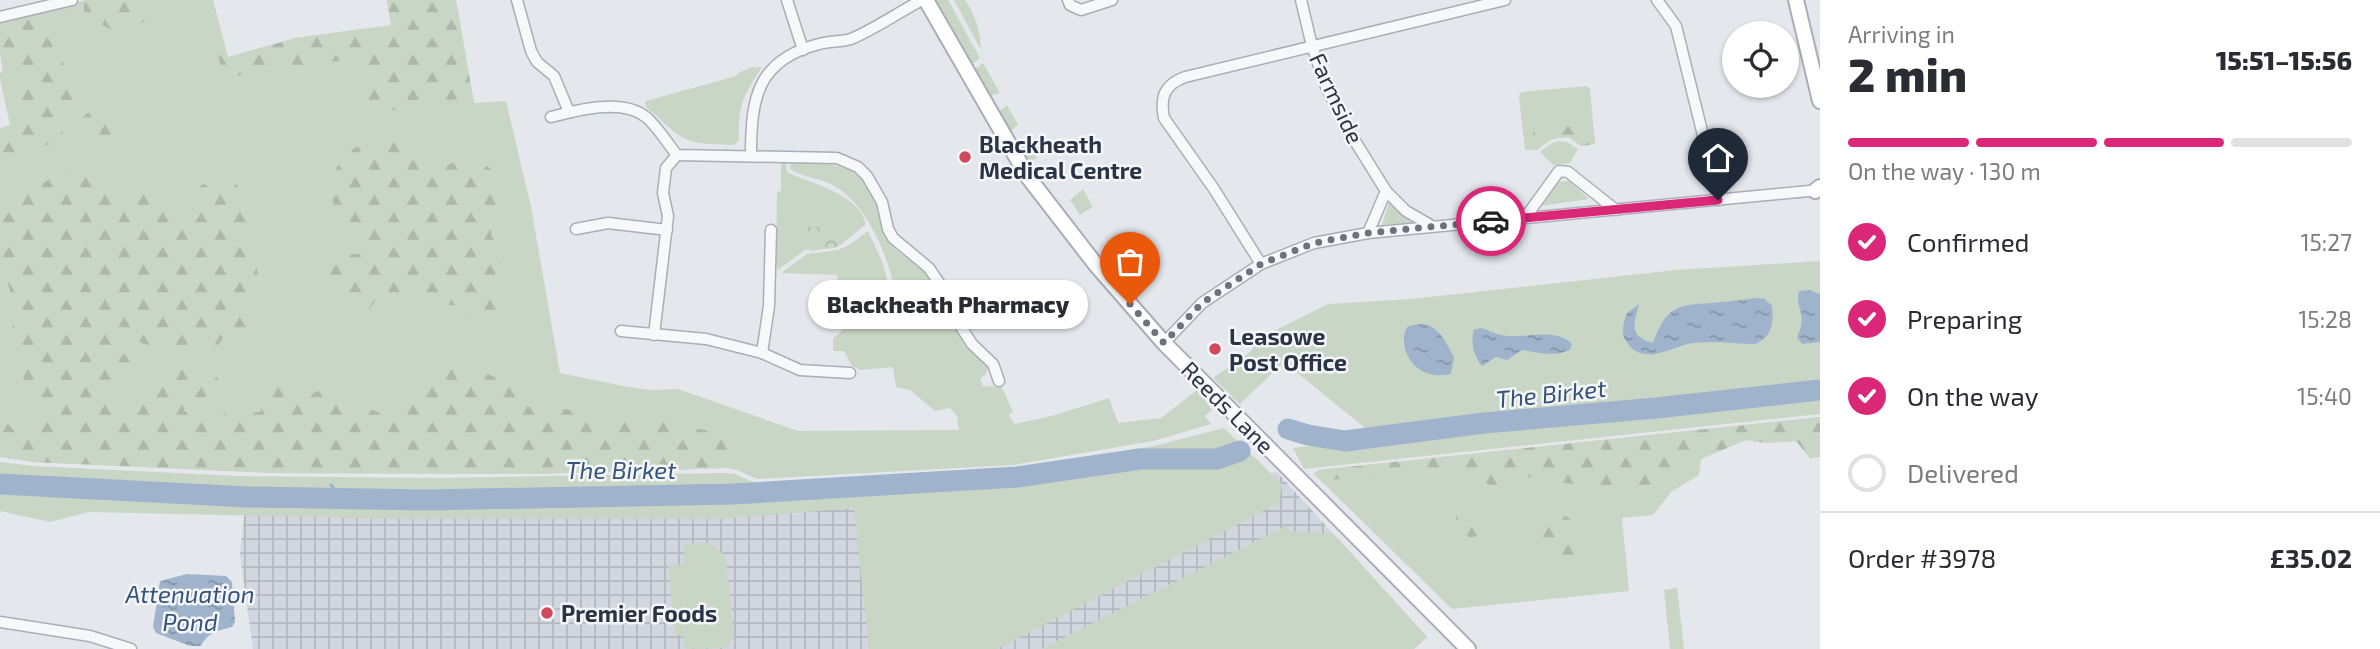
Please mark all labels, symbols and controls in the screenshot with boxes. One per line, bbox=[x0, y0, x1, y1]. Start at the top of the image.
text: Arriving in bbox=[1848, 20, 1955, 48]
map controls bbox=[1722, 21, 1799, 98]
button: locate bbox=[1722, 21, 1799, 98]
text: 15:51–15:56 bbox=[2216, 44, 2352, 75]
text: 2 min bbox=[1848, 46, 1967, 101]
street label: Farmside bbox=[1304, 48, 1370, 148]
pin bbox=[1688, 128, 1748, 200]
place label: Blackheath Medical Centre bbox=[979, 130, 1142, 184]
icon: home bbox=[1699, 139, 1737, 177]
marker: Blackheath Medical Centre bbox=[957, 149, 973, 165]
text: On the way · 130 m bbox=[1848, 157, 2041, 185]
courier bbox=[1456, 186, 1526, 256]
icon: car bbox=[1472, 202, 1510, 240]
icon: check bbox=[1848, 223, 1886, 261]
text: Confirmed bbox=[1907, 226, 2030, 257]
text: 15:27 bbox=[2300, 228, 2352, 256]
pin bbox=[1100, 232, 1160, 304]
icon: bag bbox=[1111, 243, 1149, 281]
callout: Blackheath Pharmacy bbox=[808, 280, 1088, 328]
text: Blackheath Pharmacy bbox=[827, 290, 1069, 318]
icon: check bbox=[1848, 300, 1886, 338]
text: Preparing bbox=[1907, 303, 2022, 334]
text: 15:28 bbox=[2298, 305, 2352, 333]
place label: Leasowe Post Office bbox=[1229, 322, 1347, 376]
marker: Leasowe Post Office bbox=[1207, 341, 1223, 357]
street label: Reeds Lane bbox=[1176, 355, 1280, 459]
water label: The Birket bbox=[1495, 373, 1608, 413]
icon: check bbox=[1848, 377, 1886, 415]
text: On the way bbox=[1907, 380, 2038, 411]
text: 15:40 bbox=[2297, 382, 2352, 410]
water label: The Birket bbox=[566, 455, 677, 484]
text: Delivered bbox=[1907, 457, 2019, 488]
text: Order #3978 bbox=[1848, 542, 1996, 573]
text: £35.02 bbox=[2270, 542, 2352, 573]
water label: Attenuation Pond bbox=[124, 579, 255, 636]
place label: Premier Foods bbox=[561, 599, 717, 627]
marker: Premier Foods bbox=[539, 605, 555, 621]

